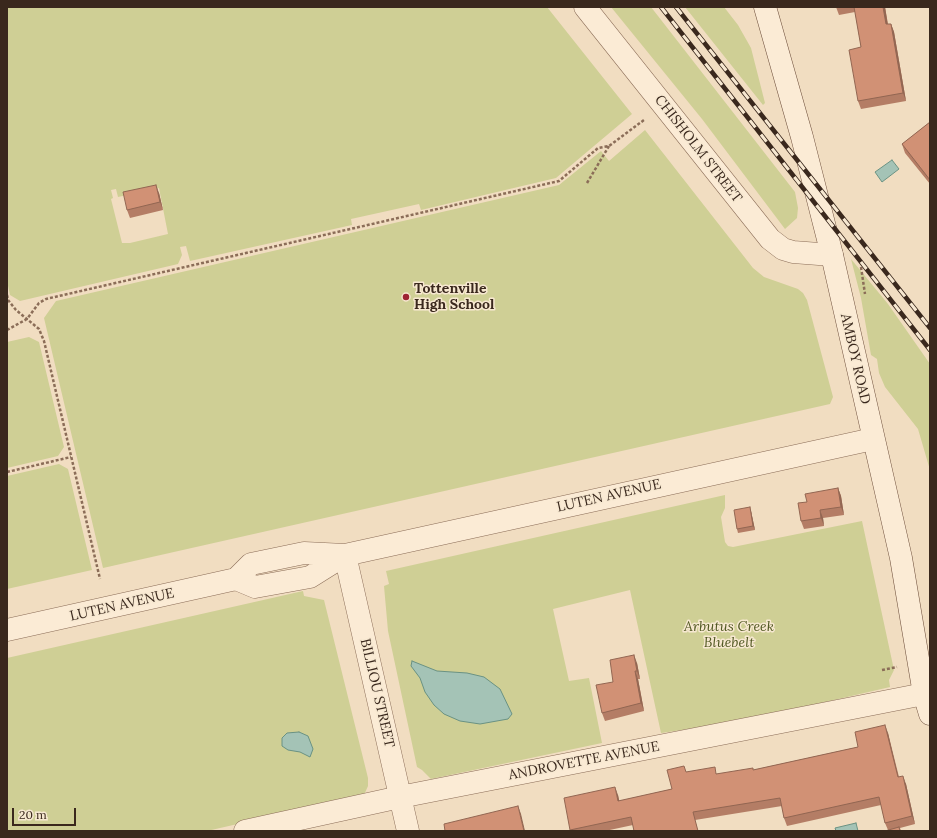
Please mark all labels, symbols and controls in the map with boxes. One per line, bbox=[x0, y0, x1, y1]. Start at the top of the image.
street label: CHISHOLM STREET bbox=[651, 92, 745, 206]
place label: Tottenville High School bbox=[414, 281, 494, 314]
marker: Tottenville High School bbox=[401, 292, 411, 302]
street label: AMBOY ROAD bbox=[836, 312, 874, 406]
street label: LUTEN AVENUE bbox=[555, 476, 663, 516]
street label: LUTEN AVENUE bbox=[68, 585, 176, 625]
park label: Arbutus Creek Bluebelt bbox=[684, 619, 774, 652]
street label: BILLIOU STREET bbox=[356, 637, 398, 749]
street label: ANDROVETTE AVENUE bbox=[507, 738, 661, 784]
scale bar bbox=[14, 800, 78, 826]
text: 20 m bbox=[19, 807, 47, 822]

